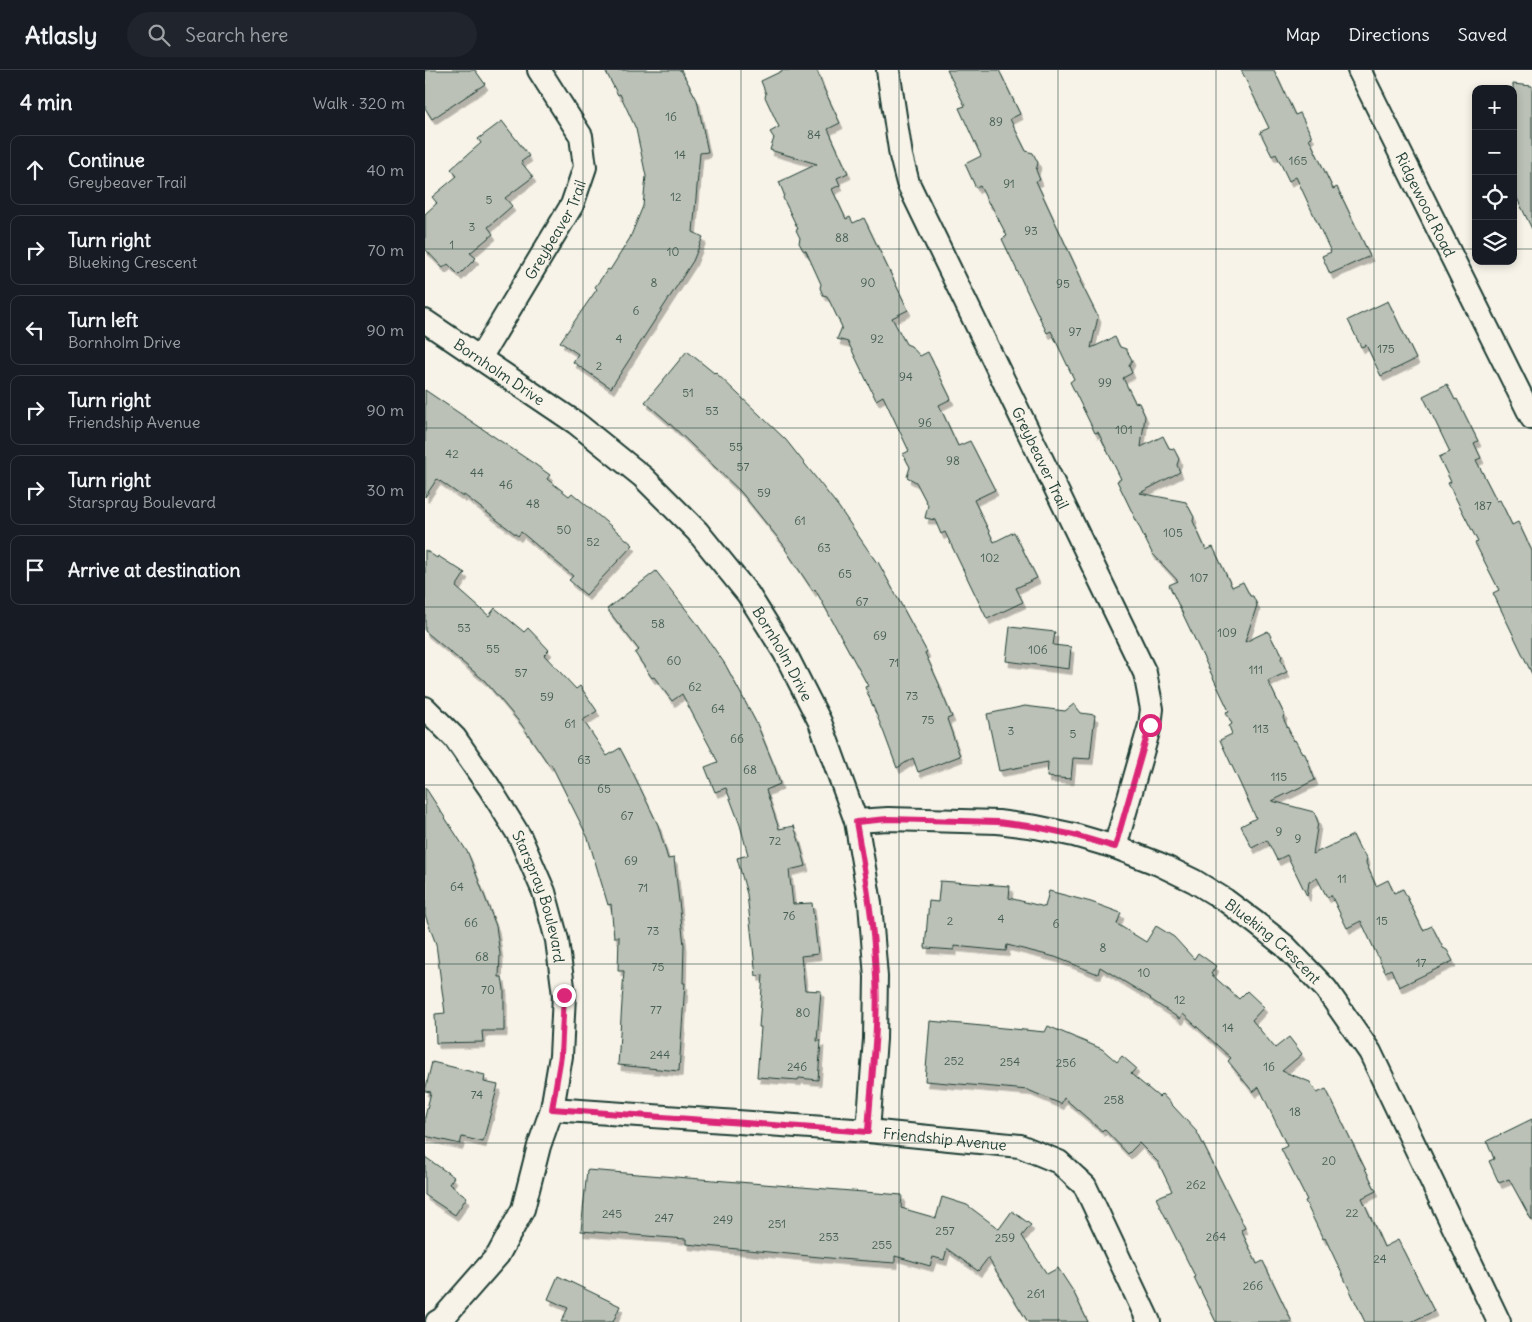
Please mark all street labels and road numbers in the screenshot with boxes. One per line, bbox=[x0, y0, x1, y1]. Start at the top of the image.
street label: Ridgewood Road bbox=[1392, 149, 1460, 260]
street label: Greybeaver Trail bbox=[520, 177, 589, 283]
street label: Bornholm Drive bbox=[450, 334, 549, 409]
street label: Greybeaver Trail bbox=[1008, 403, 1074, 512]
street label: Bornholm Drive bbox=[749, 603, 817, 704]
street label: Starspray Boulevard bbox=[509, 827, 569, 964]
street label: Blueking Crescent bbox=[1222, 894, 1325, 988]
street label: Friendship Avenue bbox=[882, 1123, 1008, 1154]

